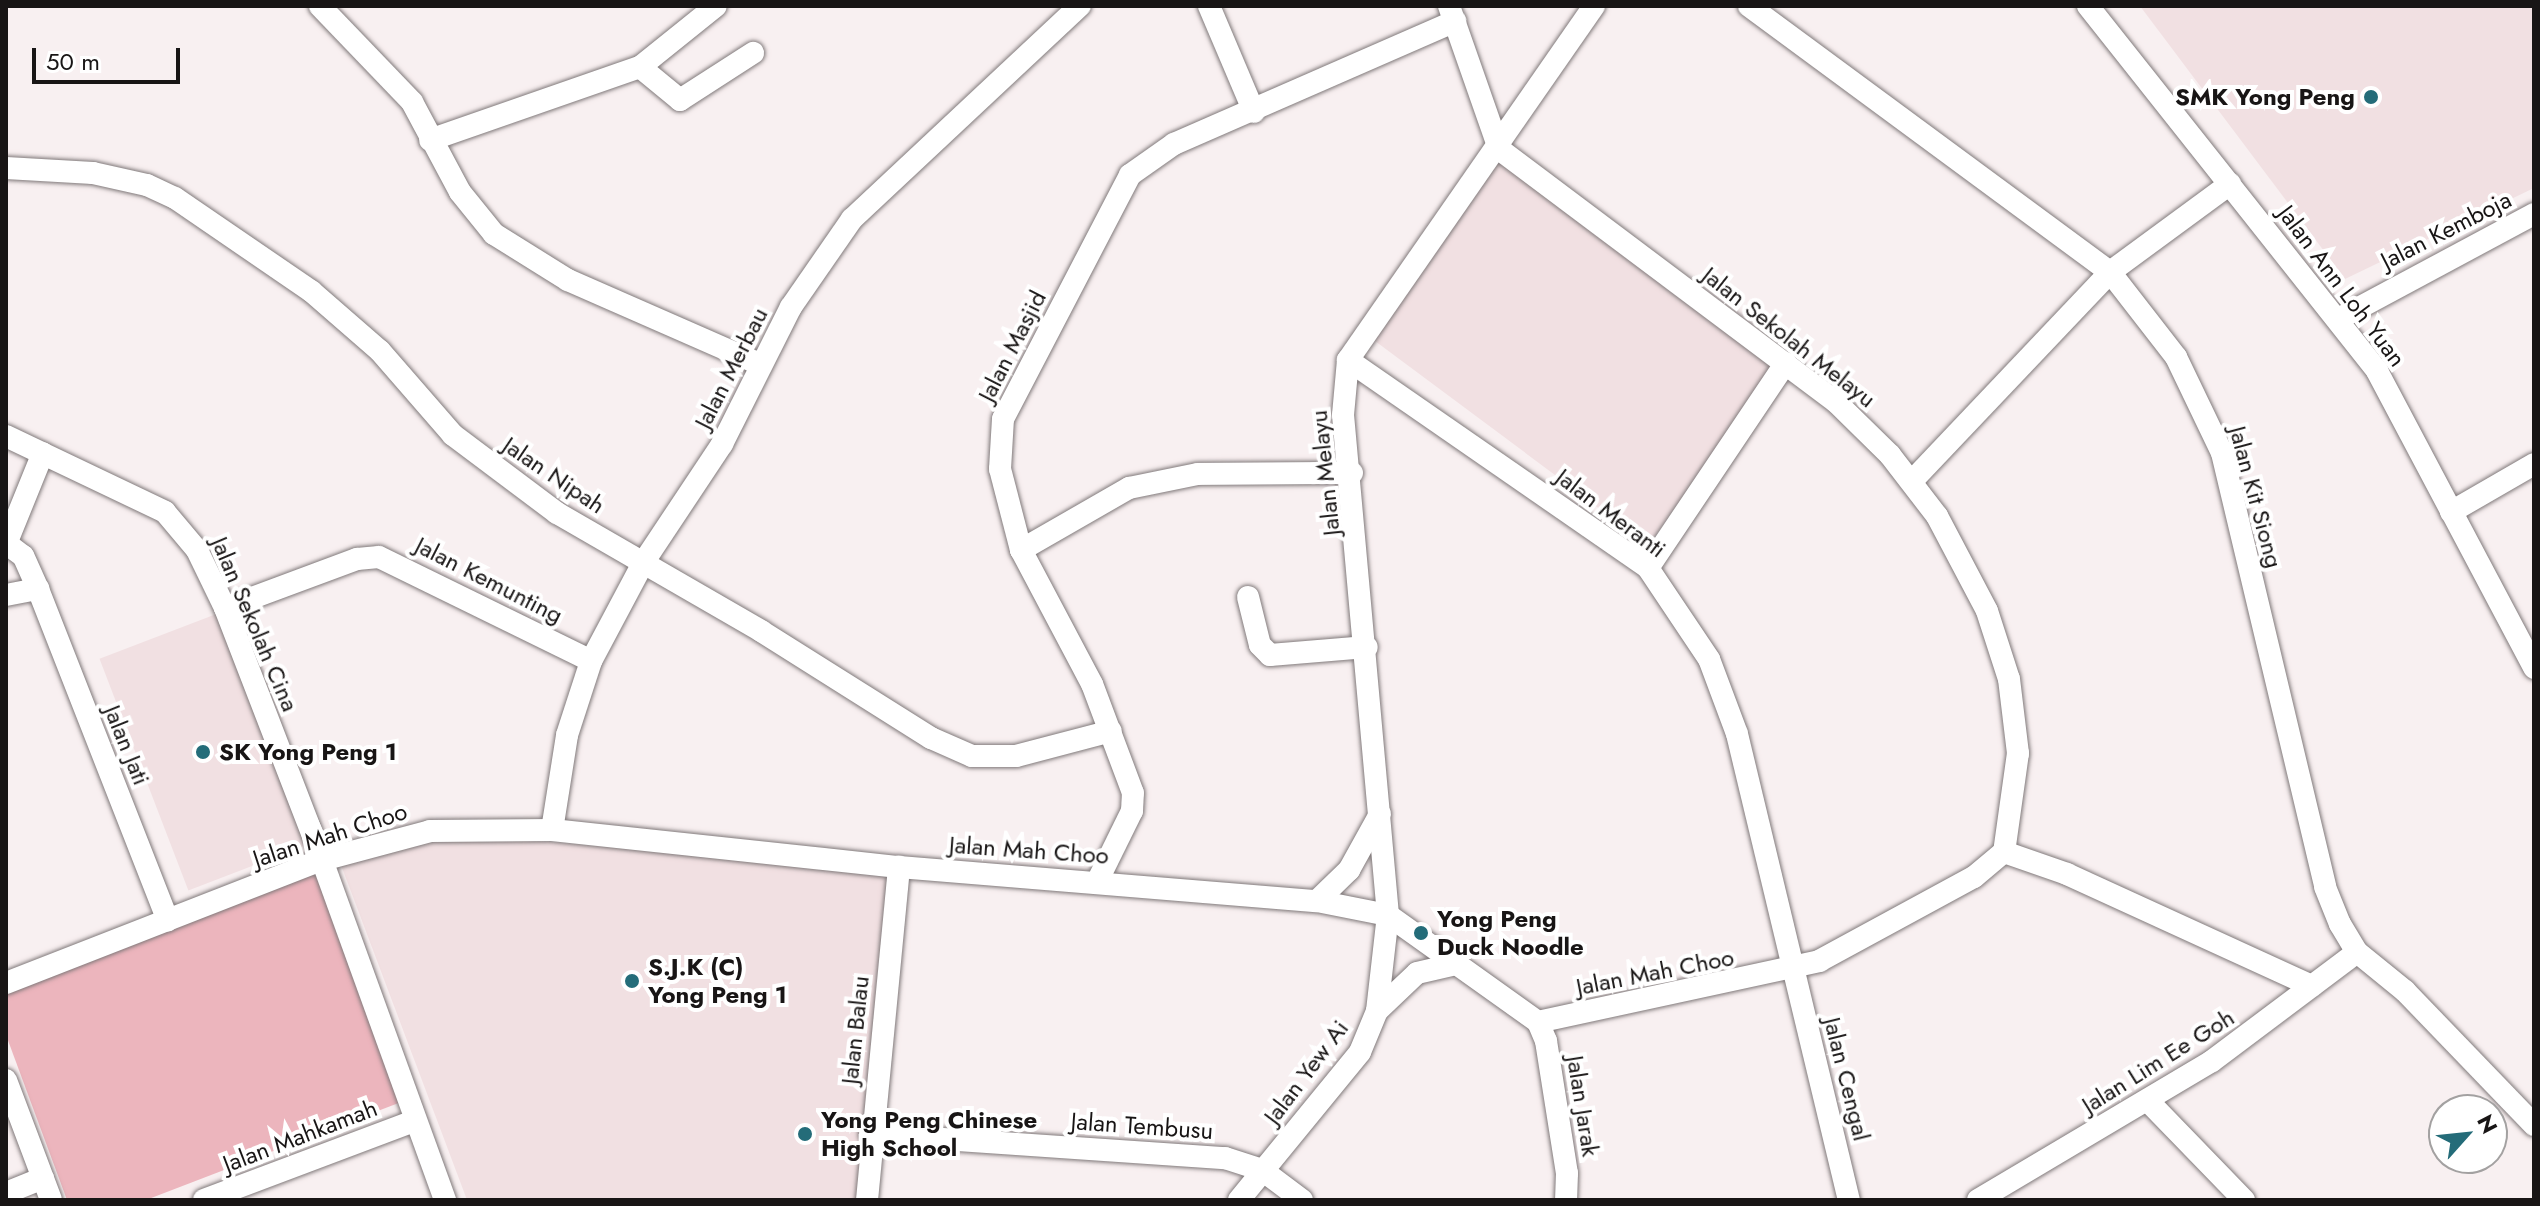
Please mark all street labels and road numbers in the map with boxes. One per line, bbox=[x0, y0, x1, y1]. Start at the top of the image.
street label: Jalan Kemboja bbox=[2376, 185, 2516, 275]
street label: Jalan Ann Loh Yuan bbox=[2272, 200, 2412, 372]
street label: Jalan Sekolah Melayu bbox=[1697, 260, 1881, 414]
street label: Jalan Masjid bbox=[972, 286, 1052, 406]
street label: Jalan Merbau bbox=[688, 303, 774, 433]
street label: Jalan Melayu bbox=[1304, 409, 1346, 537]
street label: Jalan Kit Siong bbox=[2223, 423, 2289, 571]
street label: Jalan Nipah bbox=[498, 430, 610, 520]
street label: Jalan Meranti bbox=[1550, 462, 1672, 564]
street label: Jalan Kemunting bbox=[410, 530, 568, 630]
street label: Jalan Sekolah Cina bbox=[205, 532, 305, 716]
street label: Jalan Jati bbox=[98, 701, 156, 789]
street label: Jalan Mah Choo bbox=[249, 797, 411, 873]
street label: Jalan Mah Choo bbox=[948, 830, 1110, 870]
street label: Jalan Mah Choo bbox=[1574, 943, 1736, 1001]
street label: Jalan Balau bbox=[835, 974, 875, 1086]
street label: Jalan Lim Ee Goh bbox=[2077, 1003, 2239, 1119]
street label: Jalan Yew Ai bbox=[1258, 1014, 1354, 1130]
street label: Jalan Cengal bbox=[1818, 1014, 1876, 1144]
street label: Jalan Jarak bbox=[1561, 1053, 1605, 1159]
street label: Jalan Mahkamah bbox=[219, 1093, 381, 1179]
street label: Jalan Tembusu bbox=[1070, 1107, 1214, 1145]

